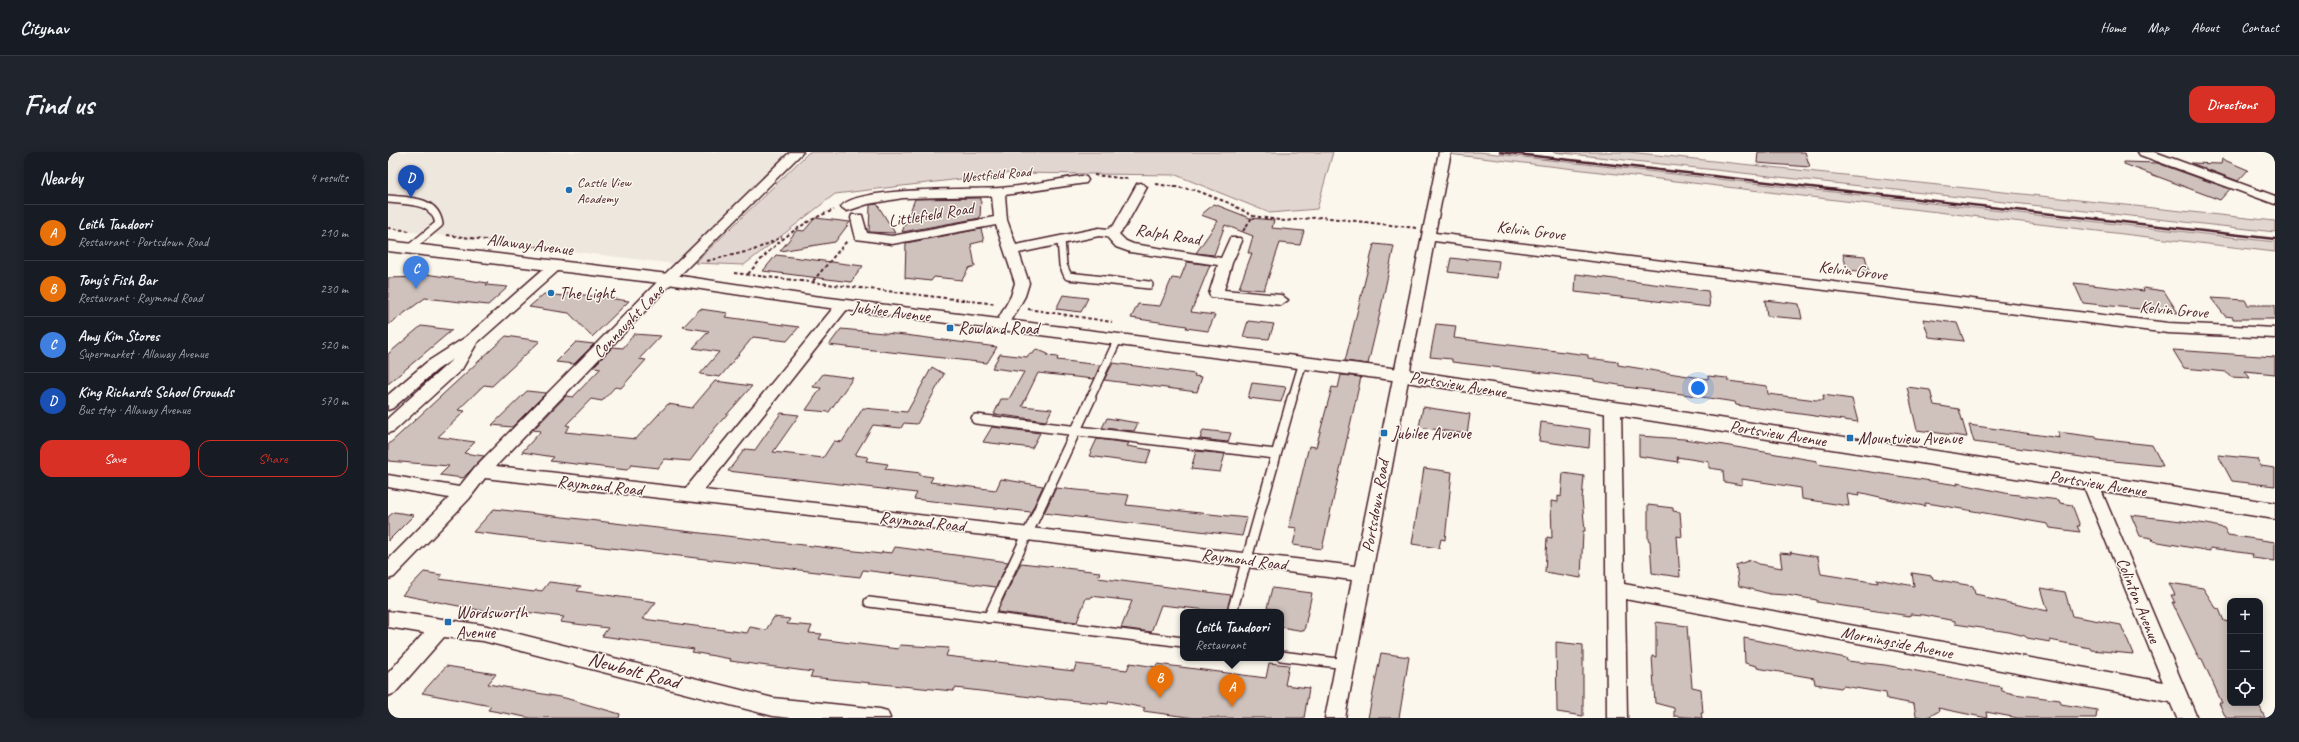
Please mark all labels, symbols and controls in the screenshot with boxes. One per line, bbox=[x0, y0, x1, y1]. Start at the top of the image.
text: Citynav bbox=[20, 16, 68, 40]
text: Home bbox=[2100, 19, 2126, 36]
text: Map bbox=[2148, 19, 2169, 36]
text: About bbox=[2191, 19, 2219, 36]
text: Contact bbox=[2241, 19, 2279, 36]
button: Directions bbox=[2189, 86, 2275, 123]
text: Find us bbox=[24, 87, 94, 122]
street label: Westfield Road bbox=[960, 163, 1034, 186]
pin: D bbox=[398, 165, 424, 198]
text: Nearby bbox=[40, 168, 83, 189]
text: 4 results bbox=[310, 170, 348, 186]
place label: Castle View Academy bbox=[577, 174, 632, 207]
marker: Castle View Academy bbox=[564, 185, 574, 195]
street label: Littlefield Road bbox=[887, 197, 977, 232]
text: Leith Tandoori bbox=[78, 215, 152, 234]
street label: Kelvin Grove bbox=[1496, 216, 1568, 245]
street label: Ralph Road bbox=[1134, 219, 1204, 250]
text: A bbox=[50, 225, 56, 241]
text: 210 m bbox=[320, 225, 348, 241]
street label: Allaway Avenue bbox=[486, 229, 576, 260]
text: Restaurant · Portsdown Road bbox=[78, 234, 208, 250]
pin: C bbox=[403, 256, 429, 289]
street label: Kelvin Grove bbox=[1818, 256, 1890, 285]
text: Tony's Fish Bar bbox=[78, 271, 157, 290]
street label: Connaught Lane bbox=[588, 279, 670, 362]
text: B bbox=[50, 281, 56, 297]
text: 230 m bbox=[320, 281, 348, 297]
place label: The Light bbox=[559, 283, 617, 304]
marker: The Light bbox=[546, 288, 556, 298]
text: Restaurant · Raymond Road bbox=[78, 290, 203, 306]
street label: Jubilee Avenue bbox=[850, 296, 933, 327]
street label: Kelvin Grove bbox=[2139, 296, 2210, 323]
place label: Rowland Road bbox=[958, 318, 1042, 339]
marker: Rowland Road bbox=[945, 323, 955, 333]
text: Amy Kim Stores bbox=[78, 327, 159, 346]
text: C bbox=[50, 337, 56, 353]
text: 520 m bbox=[320, 337, 348, 353]
text: Supermarket · Allaway Avenue bbox=[78, 346, 208, 362]
street label: Portsview Avenue bbox=[1408, 367, 1509, 403]
your location bbox=[1688, 378, 1708, 398]
text: King Richards School Grounds bbox=[78, 383, 233, 402]
text: D bbox=[49, 393, 57, 409]
text: 570 m bbox=[320, 393, 348, 409]
text: Bus stop · Allaway Avenue bbox=[78, 402, 190, 418]
street label: Portsview Avenue bbox=[1728, 416, 1829, 452]
place label: Jubilee Avenue bbox=[1391, 423, 1472, 444]
marker: Jubilee Avenue bbox=[1379, 428, 1389, 438]
place label: Mountview Avenue bbox=[1858, 428, 1964, 449]
marker: Mountview Avenue bbox=[1845, 433, 1855, 443]
button: Save bbox=[40, 440, 190, 477]
button: Share bbox=[198, 440, 348, 477]
street label: Portsdown Road bbox=[1357, 456, 1394, 554]
street label: Portsview Avenue bbox=[2048, 466, 2149, 502]
street label: Raymond Road bbox=[556, 471, 647, 501]
street label: Raymond Road bbox=[878, 507, 969, 537]
street label: Raymond Road bbox=[1200, 544, 1291, 576]
street label: Colinton Avenue bbox=[2112, 554, 2166, 647]
map controls bbox=[2227, 598, 2263, 706]
button: + bbox=[2227, 598, 2263, 634]
place label: Wordsworth Avenue bbox=[456, 602, 528, 643]
popup bbox=[1180, 609, 1284, 661]
marker: Wordsworth Avenue bbox=[443, 617, 453, 627]
text: Leith Tandoori bbox=[1195, 618, 1269, 637]
street label: Morningside Avenue bbox=[1839, 621, 1956, 664]
button: − bbox=[2227, 634, 2263, 670]
text: Restaurant bbox=[1195, 637, 1246, 653]
street label: Newbolt Road bbox=[585, 646, 685, 696]
pin: B bbox=[1147, 665, 1173, 698]
button: locate bbox=[2227, 670, 2263, 706]
pin: A bbox=[1219, 674, 1245, 707]

